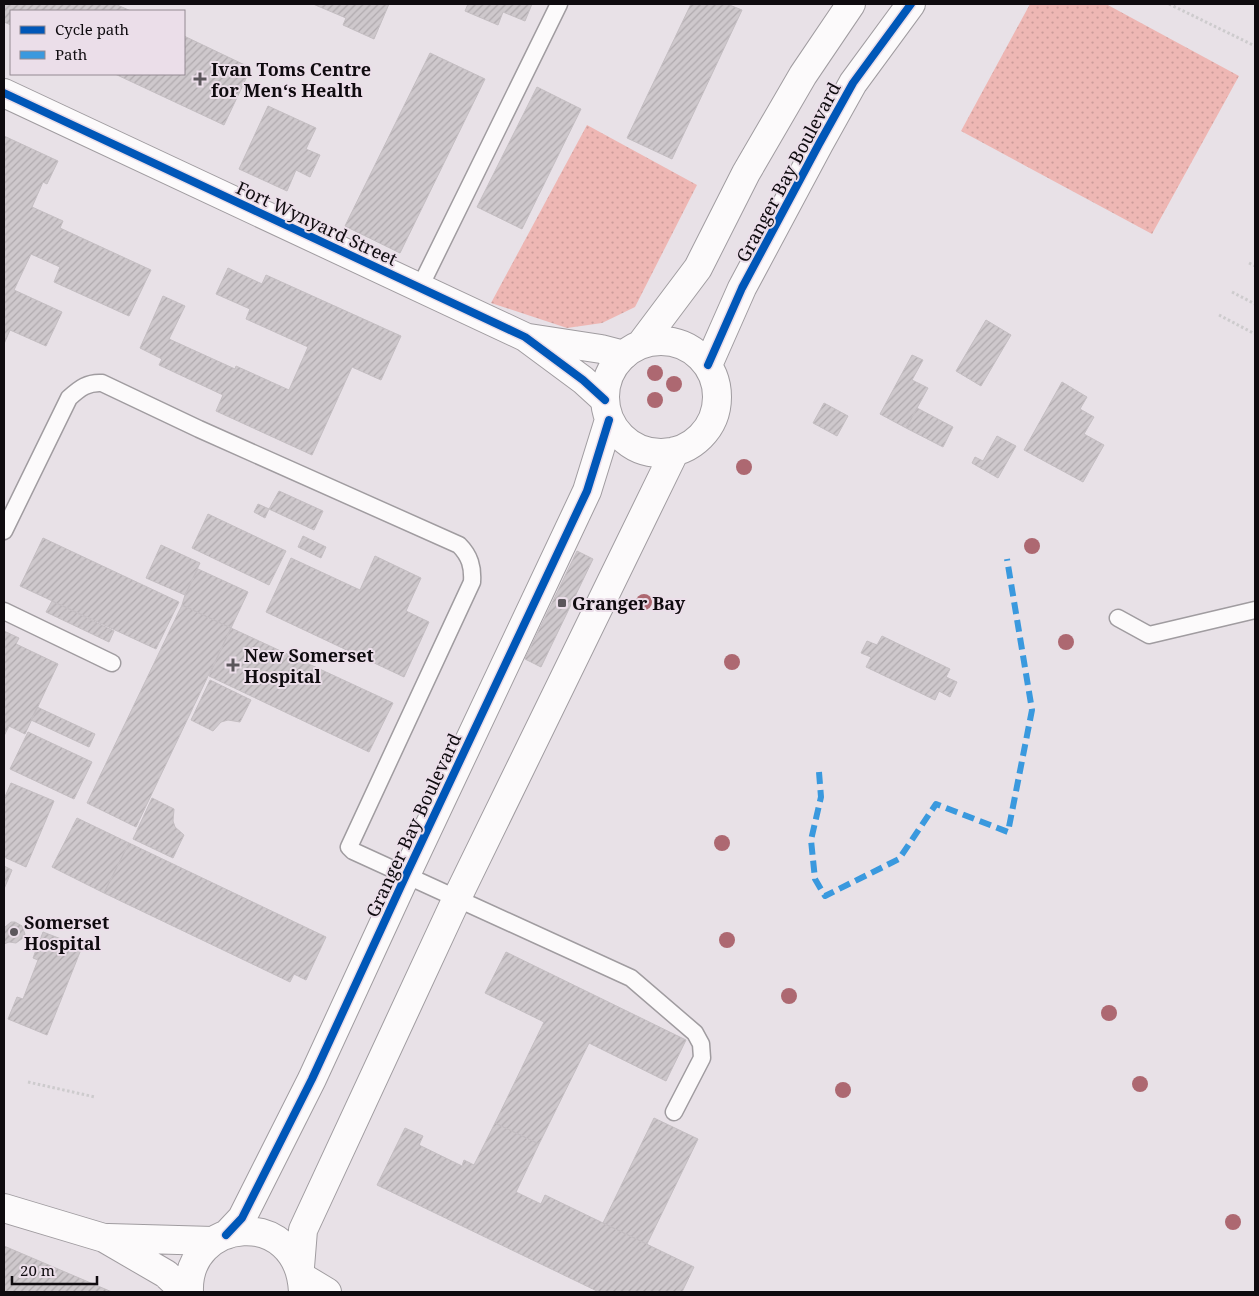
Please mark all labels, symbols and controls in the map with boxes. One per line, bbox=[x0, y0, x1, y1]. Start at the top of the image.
legend bbox=[10, 10, 185, 75]
text: Cycle path bbox=[55, 19, 130, 39]
text: Path bbox=[55, 44, 88, 64]
place label: Ivan Toms Centre for Men‘s Health bbox=[211, 57, 371, 102]
marker: Ivan Toms Centre for Men‘s Health bbox=[193, 72, 207, 86]
street label: Granger Bay Boulevard bbox=[730, 78, 846, 266]
street label: Fort Wynyard Street bbox=[233, 175, 401, 271]
place label: Granger Bay bbox=[572, 591, 686, 615]
marker: Granger Bay bbox=[556, 597, 568, 609]
place label: New Somerset Hospital bbox=[244, 643, 374, 688]
marker: New Somerset Hospital bbox=[226, 658, 240, 672]
street label: Granger Bay Boulevard bbox=[360, 729, 466, 921]
place label: Somerset Hospital bbox=[24, 910, 109, 955]
marker: Somerset Hospital bbox=[8, 926, 20, 938]
scale bar bbox=[12, 1254, 98, 1286]
text: 20 m bbox=[20, 1260, 55, 1280]

